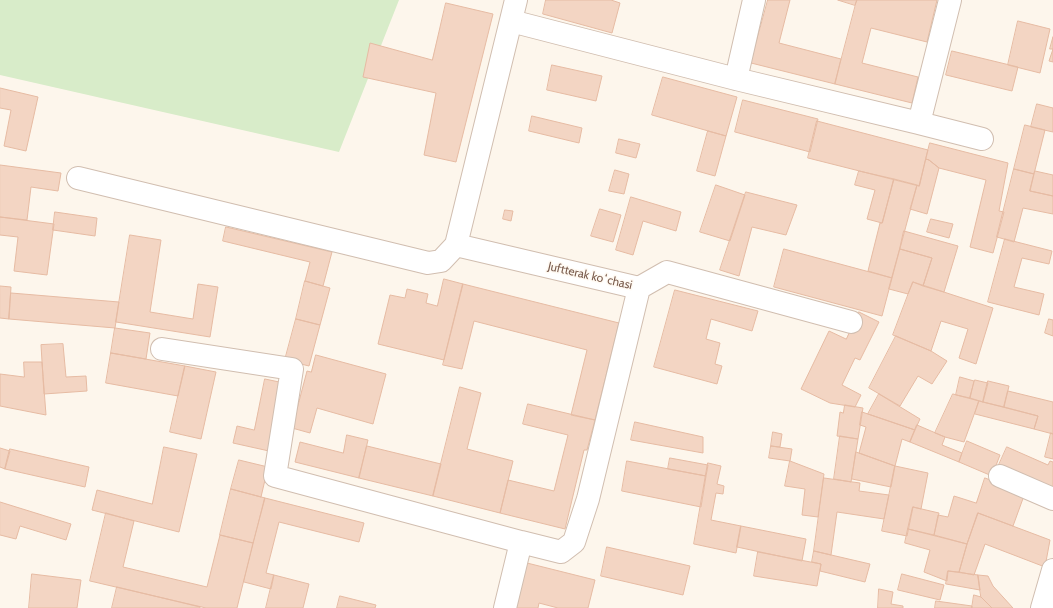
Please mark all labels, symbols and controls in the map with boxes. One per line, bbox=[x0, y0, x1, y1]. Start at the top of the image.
street label: Juftterak koʻchasi bbox=[546, 259, 634, 293]

